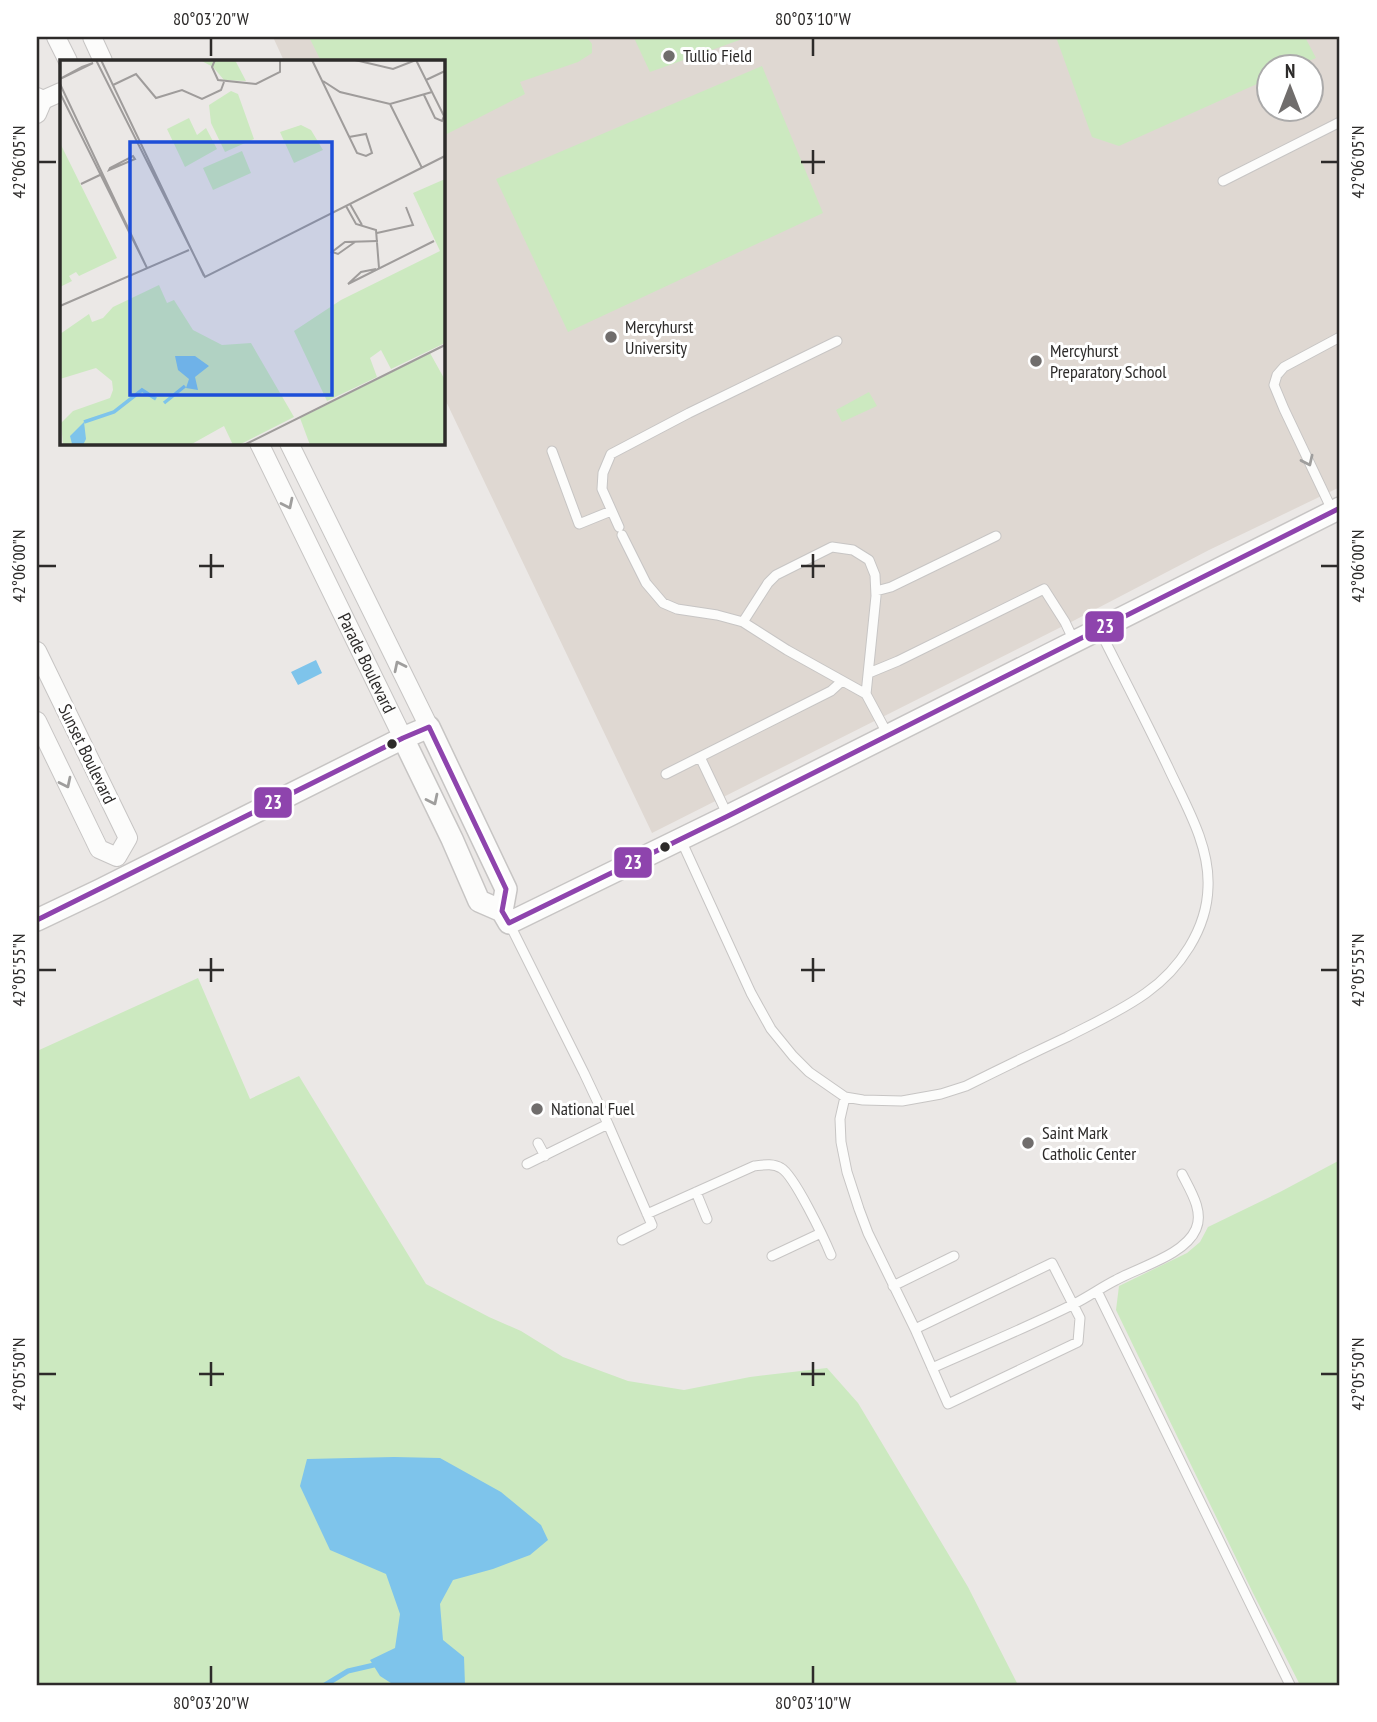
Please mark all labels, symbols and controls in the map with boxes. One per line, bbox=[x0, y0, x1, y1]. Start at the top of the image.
text: 80°03'20"W bbox=[173, 7, 249, 30]
text: 80°03'10"W bbox=[775, 7, 851, 30]
place label: Tullio Field bbox=[683, 44, 752, 67]
marker: Tullio Field bbox=[661, 48, 677, 64]
north arrow bbox=[1254, 52, 1324, 122]
text: N bbox=[1285, 59, 1295, 83]
inset map bbox=[60, 60, 444, 444]
text: 42°06'05"N bbox=[7, 126, 30, 198]
text: 42°06'05"N bbox=[1346, 126, 1369, 198]
place label: Mercyhurst University bbox=[625, 315, 694, 359]
marker: Mercyhurst University bbox=[603, 329, 619, 345]
place label: Mercyhurst Preparatory School bbox=[1050, 339, 1167, 383]
marker: Mercyhurst Preparatory School bbox=[1028, 353, 1044, 369]
one-way arrow bbox=[1300, 454, 1314, 466]
one-way arrow bbox=[280, 497, 294, 509]
text: 42°06'00"N bbox=[7, 530, 30, 602]
text: 42°06'00"N bbox=[1346, 530, 1369, 602]
street label: Parade Boulevard bbox=[333, 609, 401, 717]
line badge: 23 bbox=[1084, 610, 1125, 643]
text: 23 bbox=[1096, 614, 1114, 638]
one-way arrow bbox=[393, 661, 407, 673]
street label: Sunset Boulevard bbox=[53, 700, 121, 807]
unlabelled marker bbox=[385, 737, 399, 751]
one-way arrow bbox=[58, 776, 72, 788]
line badge: 23 bbox=[253, 786, 293, 819]
text: 23 bbox=[264, 790, 282, 814]
one-way arrow bbox=[424, 793, 438, 805]
unlabelled marker bbox=[658, 840, 672, 854]
line badge: 23 bbox=[613, 846, 653, 879]
text: 23 bbox=[624, 850, 642, 874]
text: 42°05'55"N bbox=[7, 934, 30, 1006]
text: 42°05'55"N bbox=[1346, 934, 1369, 1006]
place label: National Fuel bbox=[551, 1097, 635, 1120]
marker: National Fuel bbox=[529, 1101, 545, 1117]
place label: Saint Mark Catholic Center bbox=[1042, 1121, 1136, 1165]
marker: Saint Mark Catholic Center bbox=[1020, 1135, 1036, 1151]
text: 42°05'50"N bbox=[7, 1338, 30, 1410]
text: 42°05'50"N bbox=[1346, 1338, 1369, 1410]
text: 80°03'20"W bbox=[173, 1691, 249, 1714]
text: 80°03'10"W bbox=[775, 1691, 851, 1714]

